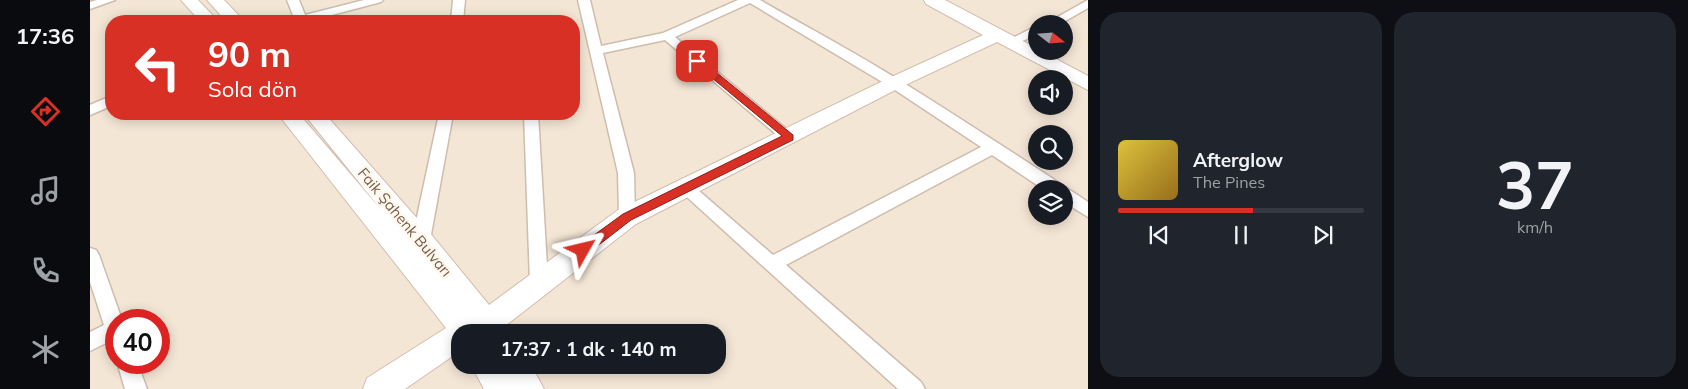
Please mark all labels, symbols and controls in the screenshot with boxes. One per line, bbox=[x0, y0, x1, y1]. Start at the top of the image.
north arrow bbox=[1028, 15, 1072, 60]
map controls bbox=[1028, 15, 1073, 225]
text: 17:36 bbox=[16, 22, 74, 50]
text: 90 m bbox=[208, 32, 291, 76]
icon: left bbox=[125, 35, 190, 100]
pin bbox=[676, 40, 718, 82]
icon: arrive bbox=[683, 47, 711, 75]
button: sound bbox=[1028, 70, 1073, 115]
text: Sola dön bbox=[208, 75, 297, 103]
icon: directions bbox=[28, 94, 63, 129]
button: search bbox=[1028, 125, 1073, 170]
text: 37 bbox=[1496, 144, 1574, 225]
text: Afterglow bbox=[1193, 148, 1283, 172]
street label: Faik Şahenk Bulvarı bbox=[354, 164, 456, 280]
text: The Pines bbox=[1193, 172, 1265, 192]
icon: music bbox=[28, 173, 63, 208]
button: layers bbox=[1028, 180, 1073, 225]
text: km/h bbox=[1517, 217, 1553, 237]
icon: previous bbox=[1145, 221, 1173, 249]
icon: pause bbox=[1227, 221, 1255, 249]
icon: next bbox=[1309, 221, 1337, 249]
position arrow bbox=[556, 223, 608, 275]
icon: phone bbox=[28, 253, 63, 288]
speed limit sign: 40 bbox=[105, 309, 170, 374]
icon: climate bbox=[28, 332, 63, 367]
text: 17:37 · 1 dk · 140 m bbox=[500, 337, 677, 361]

